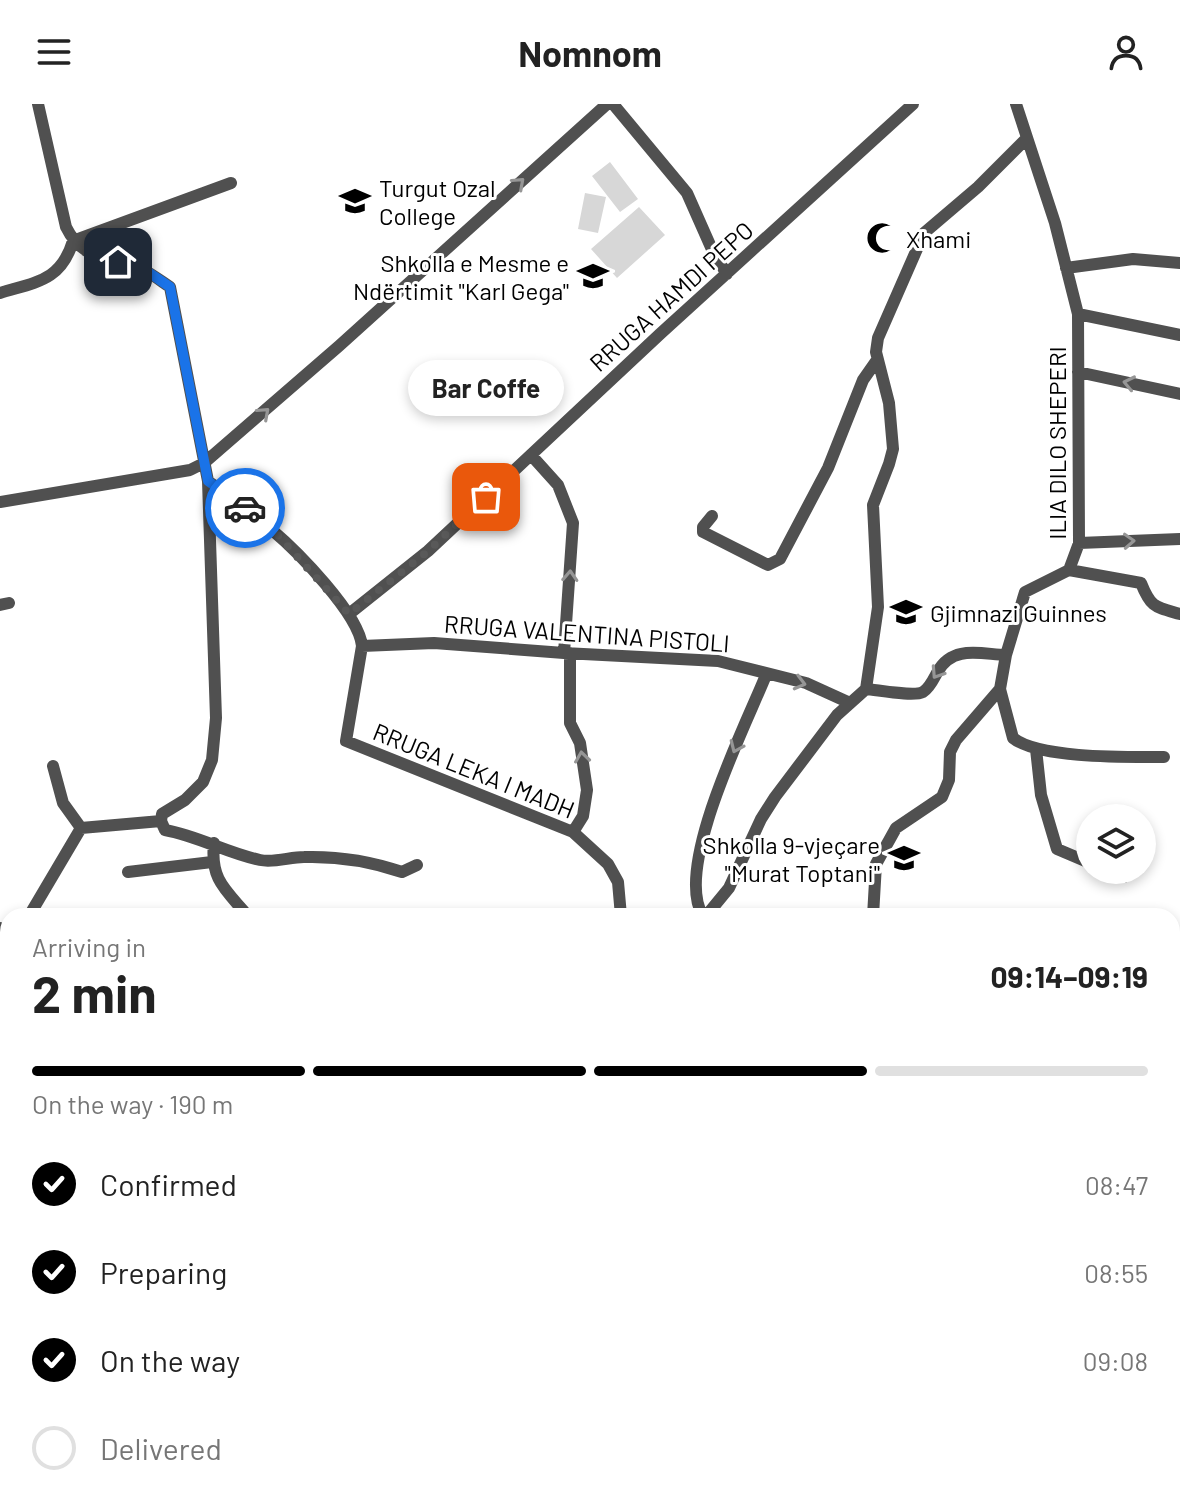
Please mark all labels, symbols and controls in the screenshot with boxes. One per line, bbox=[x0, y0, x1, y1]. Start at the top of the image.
icon: menu bbox=[32, 30, 76, 74]
icon: person bbox=[1104, 30, 1148, 74]
text: Nomnom bbox=[518, 31, 662, 74]
place label: Turgut Ozal College bbox=[379, 173, 496, 230]
one-way arrow bbox=[510, 178, 525, 192]
school or university icon: Turgut Ozal College bbox=[338, 184, 372, 218]
street label: RRUGA HAMDI PEPO bbox=[583, 215, 759, 377]
mosque icon: Xhami bbox=[865, 221, 899, 255]
place label: Xhami bbox=[906, 224, 971, 253]
pin bbox=[84, 228, 152, 296]
icon: home bbox=[96, 240, 140, 284]
place label: Shkolla e Mesme e Ndërtimit "Karl Gega" bbox=[353, 248, 569, 305]
school or university icon: Shkolla e Mesme e Ndërtimit "Karl Gega" bbox=[576, 259, 610, 293]
street label: ILIA DILO SHEPERI bbox=[1042, 346, 1071, 540]
callout: Bar Coffe bbox=[408, 361, 564, 417]
text: Bar Coffe bbox=[432, 372, 540, 403]
one-way arrow bbox=[1123, 375, 1136, 392]
one-way arrow bbox=[254, 408, 269, 423]
pin bbox=[452, 463, 520, 531]
courier bbox=[205, 468, 285, 548]
icon: bag bbox=[464, 475, 508, 519]
icon: car bbox=[223, 486, 267, 530]
one-way arrow bbox=[1123, 533, 1136, 550]
one-way arrow bbox=[562, 569, 579, 582]
school or university icon: Gjimnazi Guinnes bbox=[889, 595, 923, 629]
place label: Gjimnazi Guinnes bbox=[930, 598, 1107, 627]
street label: RRUGA VALENTINA PISTOLI bbox=[443, 609, 731, 657]
one-way arrow bbox=[932, 664, 947, 679]
one-way arrow bbox=[792, 673, 806, 690]
street label: RRUGA LEKA I MADH bbox=[369, 716, 579, 824]
one-way arrow bbox=[730, 739, 746, 753]
one-way arrow bbox=[574, 750, 591, 764]
map controls bbox=[1076, 804, 1156, 884]
button: layers bbox=[1076, 804, 1156, 884]
place label: Shkolla 9-vjeçare "Murat Toptani" bbox=[703, 830, 880, 887]
school or university icon: Shkolla 9-vjeçare "Murat Toptani" bbox=[887, 841, 921, 875]
text: Arriving in bbox=[32, 931, 146, 962]
text: 09:14–09:19 bbox=[991, 958, 1148, 994]
text: 2 min bbox=[32, 961, 157, 1023]
text: On the way · 190 m bbox=[32, 1088, 233, 1119]
icon: check bbox=[32, 1162, 76, 1206]
text: Confirmed bbox=[100, 1166, 237, 1202]
text: 08:47 bbox=[1085, 1169, 1148, 1200]
icon: check bbox=[32, 1250, 76, 1294]
text: Preparing bbox=[100, 1254, 227, 1290]
text: 08:55 bbox=[1084, 1257, 1148, 1288]
icon: check bbox=[32, 1338, 76, 1382]
text: On the way bbox=[100, 1342, 240, 1378]
text: 09:08 bbox=[1083, 1345, 1148, 1376]
text: Delivered bbox=[100, 1430, 222, 1466]

